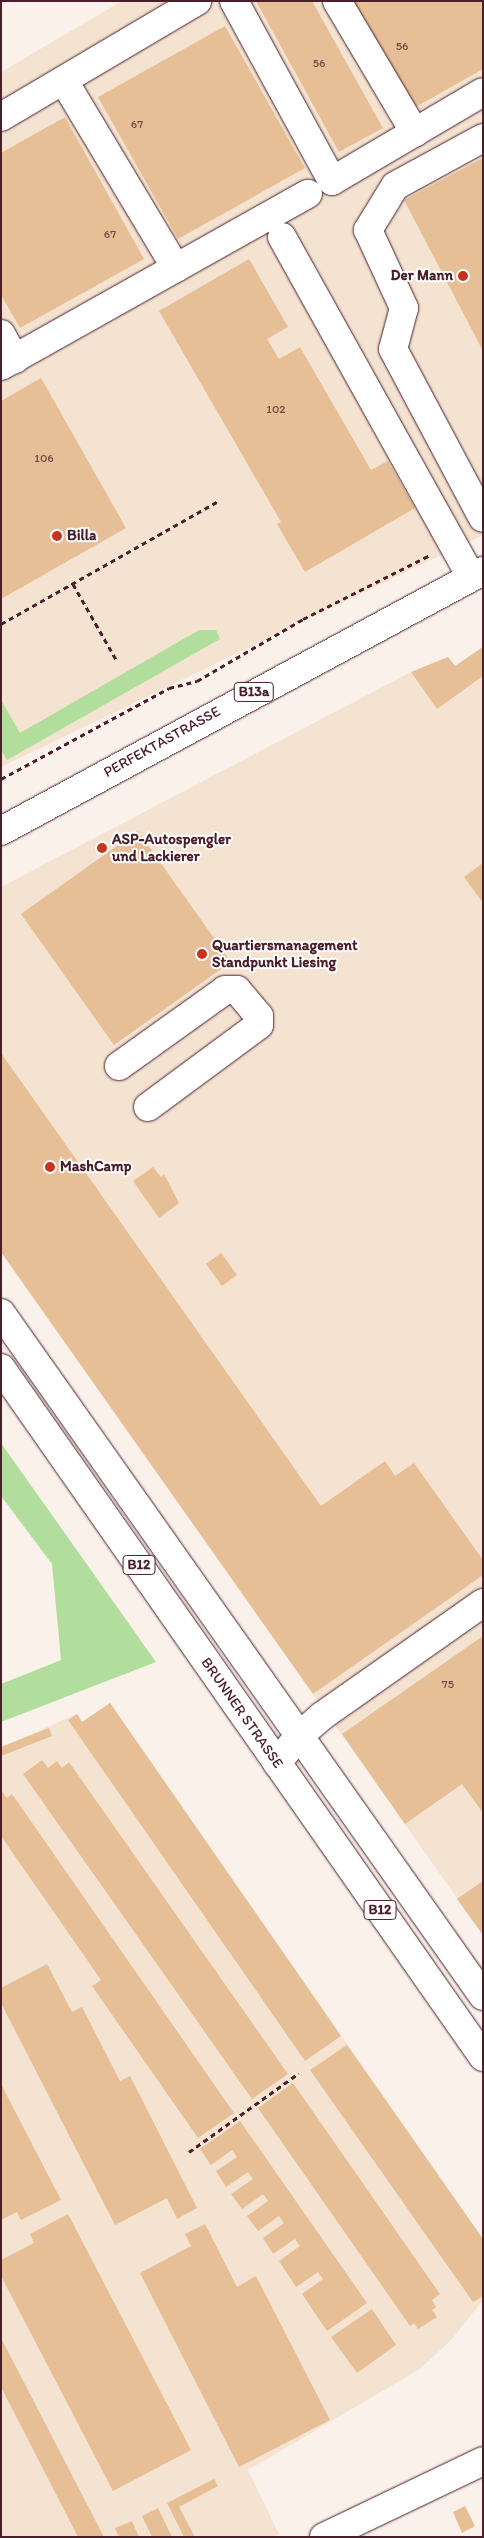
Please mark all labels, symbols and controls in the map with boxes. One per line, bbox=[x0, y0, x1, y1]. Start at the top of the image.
house number: 56 bbox=[396, 40, 408, 54]
house number: 56 bbox=[313, 57, 325, 71]
house number: 67 bbox=[131, 118, 143, 132]
house number: 67 bbox=[104, 228, 116, 242]
place label: Der Mann bbox=[391, 267, 453, 285]
marker: Der Mann bbox=[457, 270, 469, 282]
house number: 102 bbox=[266, 403, 286, 417]
house number: 106 bbox=[34, 452, 54, 466]
place label: Billa bbox=[67, 527, 96, 545]
marker: Billa bbox=[51, 530, 63, 542]
road number: B13a bbox=[233, 680, 275, 704]
street label: PERFEKTASTRASSE bbox=[100, 702, 224, 782]
place label: ASP-Autospengler und Lackierer bbox=[112, 830, 231, 865]
marker: ASP-Autospengler und Lackierer bbox=[96, 842, 108, 854]
place label: Quartiersmanagement Standpunkt Liesing bbox=[212, 936, 358, 971]
marker: Quartiersmanagement Standpunkt Liesing bbox=[196, 948, 208, 960]
place label: MashCamp bbox=[60, 1158, 132, 1176]
marker: MashCamp bbox=[44, 1161, 56, 1173]
road number: B12 bbox=[122, 1554, 156, 1576]
street label: BRUNNER STRASSE bbox=[197, 1654, 287, 1772]
house number: 75 bbox=[442, 1678, 454, 1692]
road number: B12 bbox=[362, 1898, 398, 1922]

